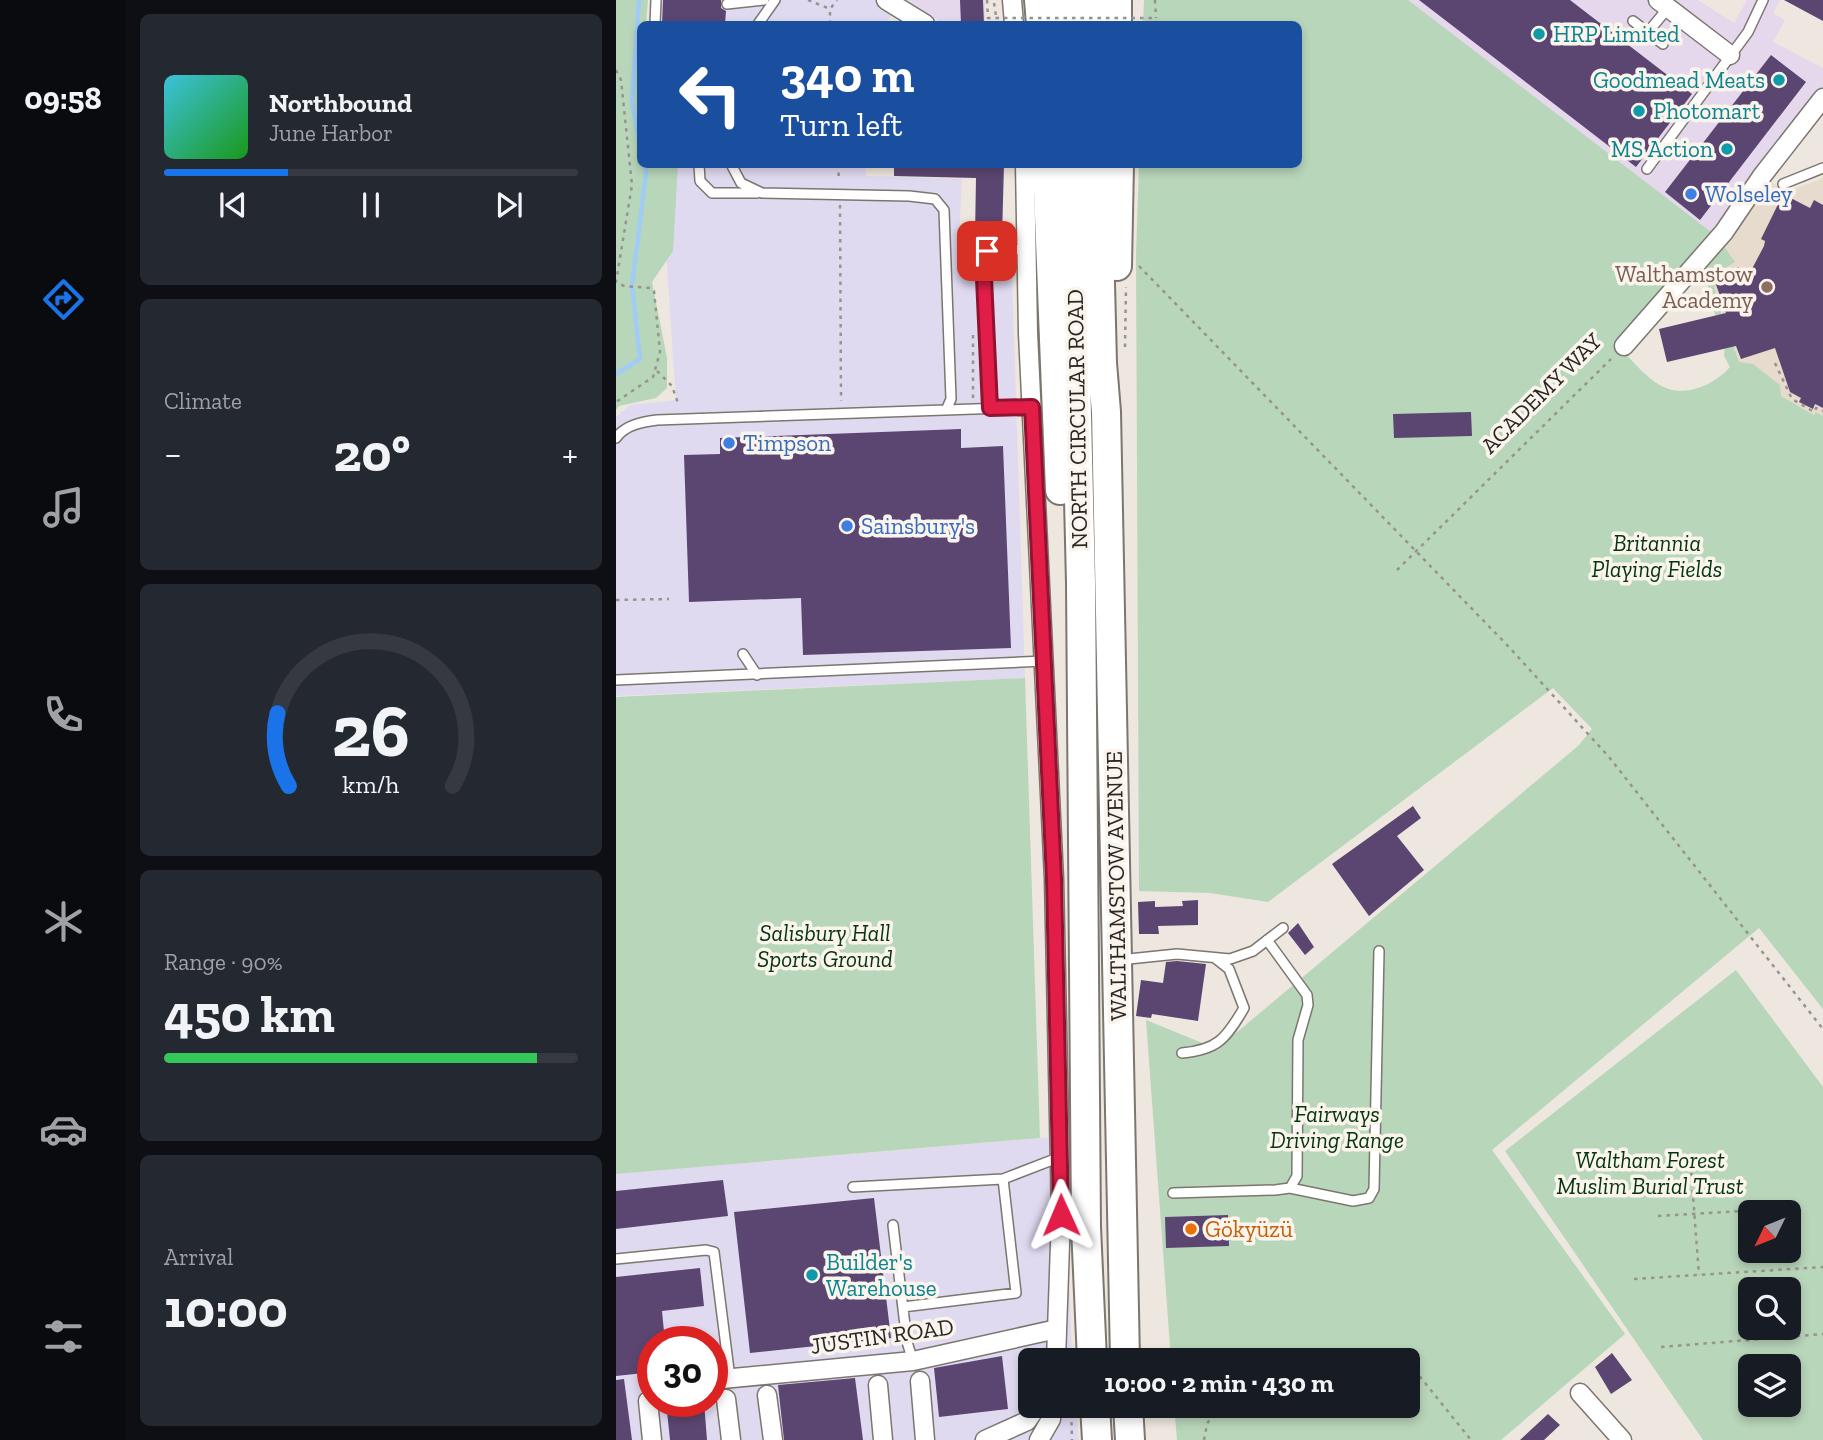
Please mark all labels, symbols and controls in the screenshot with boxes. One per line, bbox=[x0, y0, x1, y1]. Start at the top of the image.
place label: HRP Limited bbox=[1553, 20, 1680, 48]
marker: HRP Limited bbox=[1531, 26, 1547, 42]
text: 340 m bbox=[780, 46, 914, 105]
icon: left bbox=[665, 49, 756, 140]
place label: Goodmead Meats bbox=[1593, 66, 1765, 94]
marker: Goodmead Meats bbox=[1771, 72, 1787, 88]
text: 09:58 bbox=[24, 79, 102, 117]
text: Northbound bbox=[269, 87, 412, 119]
place label: Photomart bbox=[1653, 97, 1761, 125]
marker: Photomart bbox=[1631, 103, 1647, 119]
text: Turn left bbox=[780, 106, 902, 144]
text: June Harbor bbox=[269, 119, 393, 147]
place label: MS Action bbox=[1611, 135, 1713, 163]
marker: MS Action bbox=[1719, 141, 1735, 157]
place label: Wolseley bbox=[1705, 180, 1793, 208]
icon: previous bbox=[214, 186, 252, 224]
icon: pause bbox=[352, 186, 390, 224]
icon: next bbox=[490, 186, 528, 224]
marker: Wolseley bbox=[1683, 186, 1699, 202]
pin bbox=[957, 221, 1017, 281]
icon: arrive bbox=[968, 232, 1006, 270]
place label: Walthamstow Academy bbox=[1615, 260, 1753, 314]
icon: directions bbox=[39, 275, 88, 324]
marker: Walthamstow Academy bbox=[1759, 279, 1775, 295]
street label: NORTH CIRCULAR ROAD bbox=[1061, 289, 1093, 549]
street label: ACADEMY WAY bbox=[1475, 326, 1608, 459]
text: Climate bbox=[164, 387, 242, 415]
text: 20° bbox=[334, 422, 410, 484]
place label: Timpson bbox=[743, 429, 831, 457]
text: − bbox=[164, 431, 182, 477]
text: + bbox=[562, 431, 578, 477]
marker: Timpson bbox=[721, 435, 737, 451]
icon: music bbox=[39, 483, 88, 532]
place label: Sainsbury's bbox=[861, 512, 975, 540]
marker: Sainsbury's bbox=[839, 518, 855, 534]
park label: Britannia Playing Fields bbox=[1592, 529, 1722, 583]
text: 26 bbox=[332, 687, 410, 775]
icon: phone bbox=[39, 690, 88, 739]
street label: WALTHAMSTOW AVENUE bbox=[1100, 751, 1132, 1021]
text: km/h bbox=[342, 769, 400, 799]
icon: climate bbox=[39, 897, 88, 946]
park label: Salisbury Hall Sports Ground bbox=[757, 919, 893, 973]
text: Range · 90% bbox=[164, 948, 283, 976]
text: 450 km bbox=[164, 983, 335, 1045]
park label: Fairways Driving Range bbox=[1270, 1100, 1404, 1154]
icon: car bbox=[39, 1105, 88, 1154]
park label: Waltham Forest Muslim Burial Trust bbox=[1556, 1146, 1744, 1200]
position arrow bbox=[1024, 1178, 1098, 1252]
north arrow bbox=[1738, 1200, 1801, 1264]
map controls bbox=[1738, 1200, 1801, 1417]
place label: Gökyüzü bbox=[1205, 1215, 1293, 1243]
marker: Gökyüzü bbox=[1183, 1221, 1199, 1237]
text: Arrival bbox=[164, 1243, 233, 1271]
place label: Builder's Warehouse bbox=[826, 1248, 937, 1302]
marker: Builder's Warehouse bbox=[804, 1267, 820, 1283]
button: search bbox=[1738, 1277, 1801, 1340]
text: 10:00 bbox=[164, 1278, 288, 1340]
icon: filters bbox=[39, 1312, 88, 1361]
street label: JUSTIN ROAD bbox=[809, 1312, 955, 1360]
speed limit sign: 30 bbox=[637, 1326, 728, 1417]
button: layers bbox=[1738, 1354, 1801, 1417]
text: 10:00 · 2 min · 430 m bbox=[1104, 1367, 1334, 1399]

